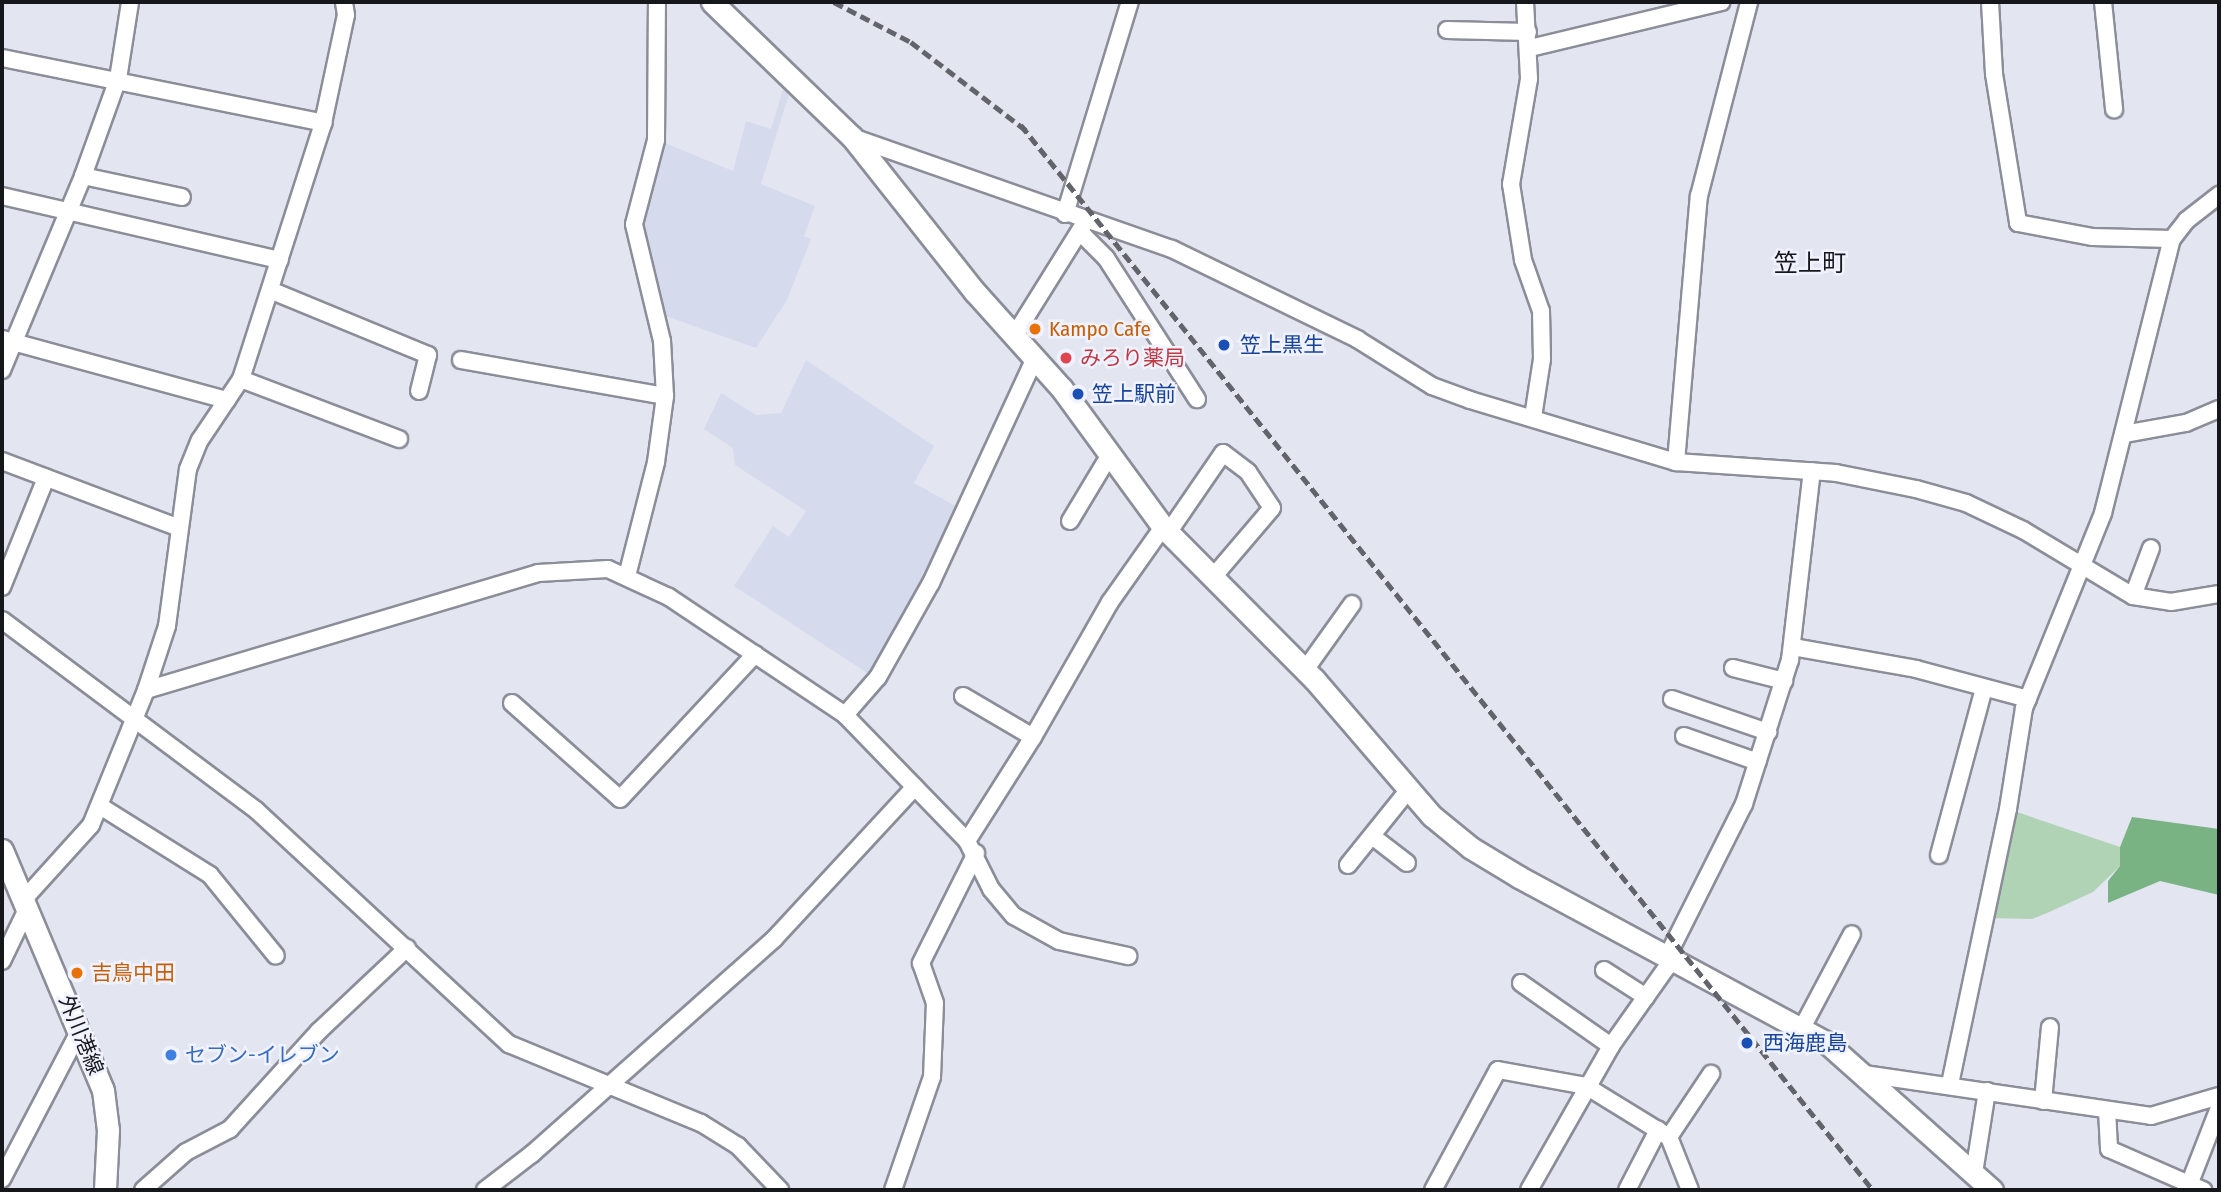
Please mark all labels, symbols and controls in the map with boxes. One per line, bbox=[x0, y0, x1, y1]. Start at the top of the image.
district label: 笠上町 bbox=[1774, 250, 1846, 278]
place label: Kampo Cafe bbox=[1049, 316, 1151, 342]
marker: Kampo Cafe bbox=[1027, 321, 1043, 337]
place label: 笠上黒生 bbox=[1240, 332, 1324, 358]
marker: 笠上黒生 bbox=[1214, 335, 1234, 355]
place label: みろり薬局 bbox=[1080, 345, 1185, 371]
marker: みろり薬局 bbox=[1058, 350, 1074, 366]
place label: 笠上駅前 bbox=[1092, 381, 1176, 407]
marker: 笠上駅前 bbox=[1070, 386, 1086, 402]
place label: 吉鳥中田 bbox=[91, 960, 175, 986]
marker: 吉鳥中田 bbox=[69, 965, 85, 981]
street label: 外川港線 bbox=[54, 991, 108, 1079]
place label: 西海鹿島 bbox=[1763, 1030, 1847, 1056]
marker: 西海鹿島 bbox=[1737, 1033, 1757, 1053]
place label: セブン-イレブン bbox=[185, 1042, 340, 1068]
marker: セブン-イレブン bbox=[163, 1047, 179, 1063]

